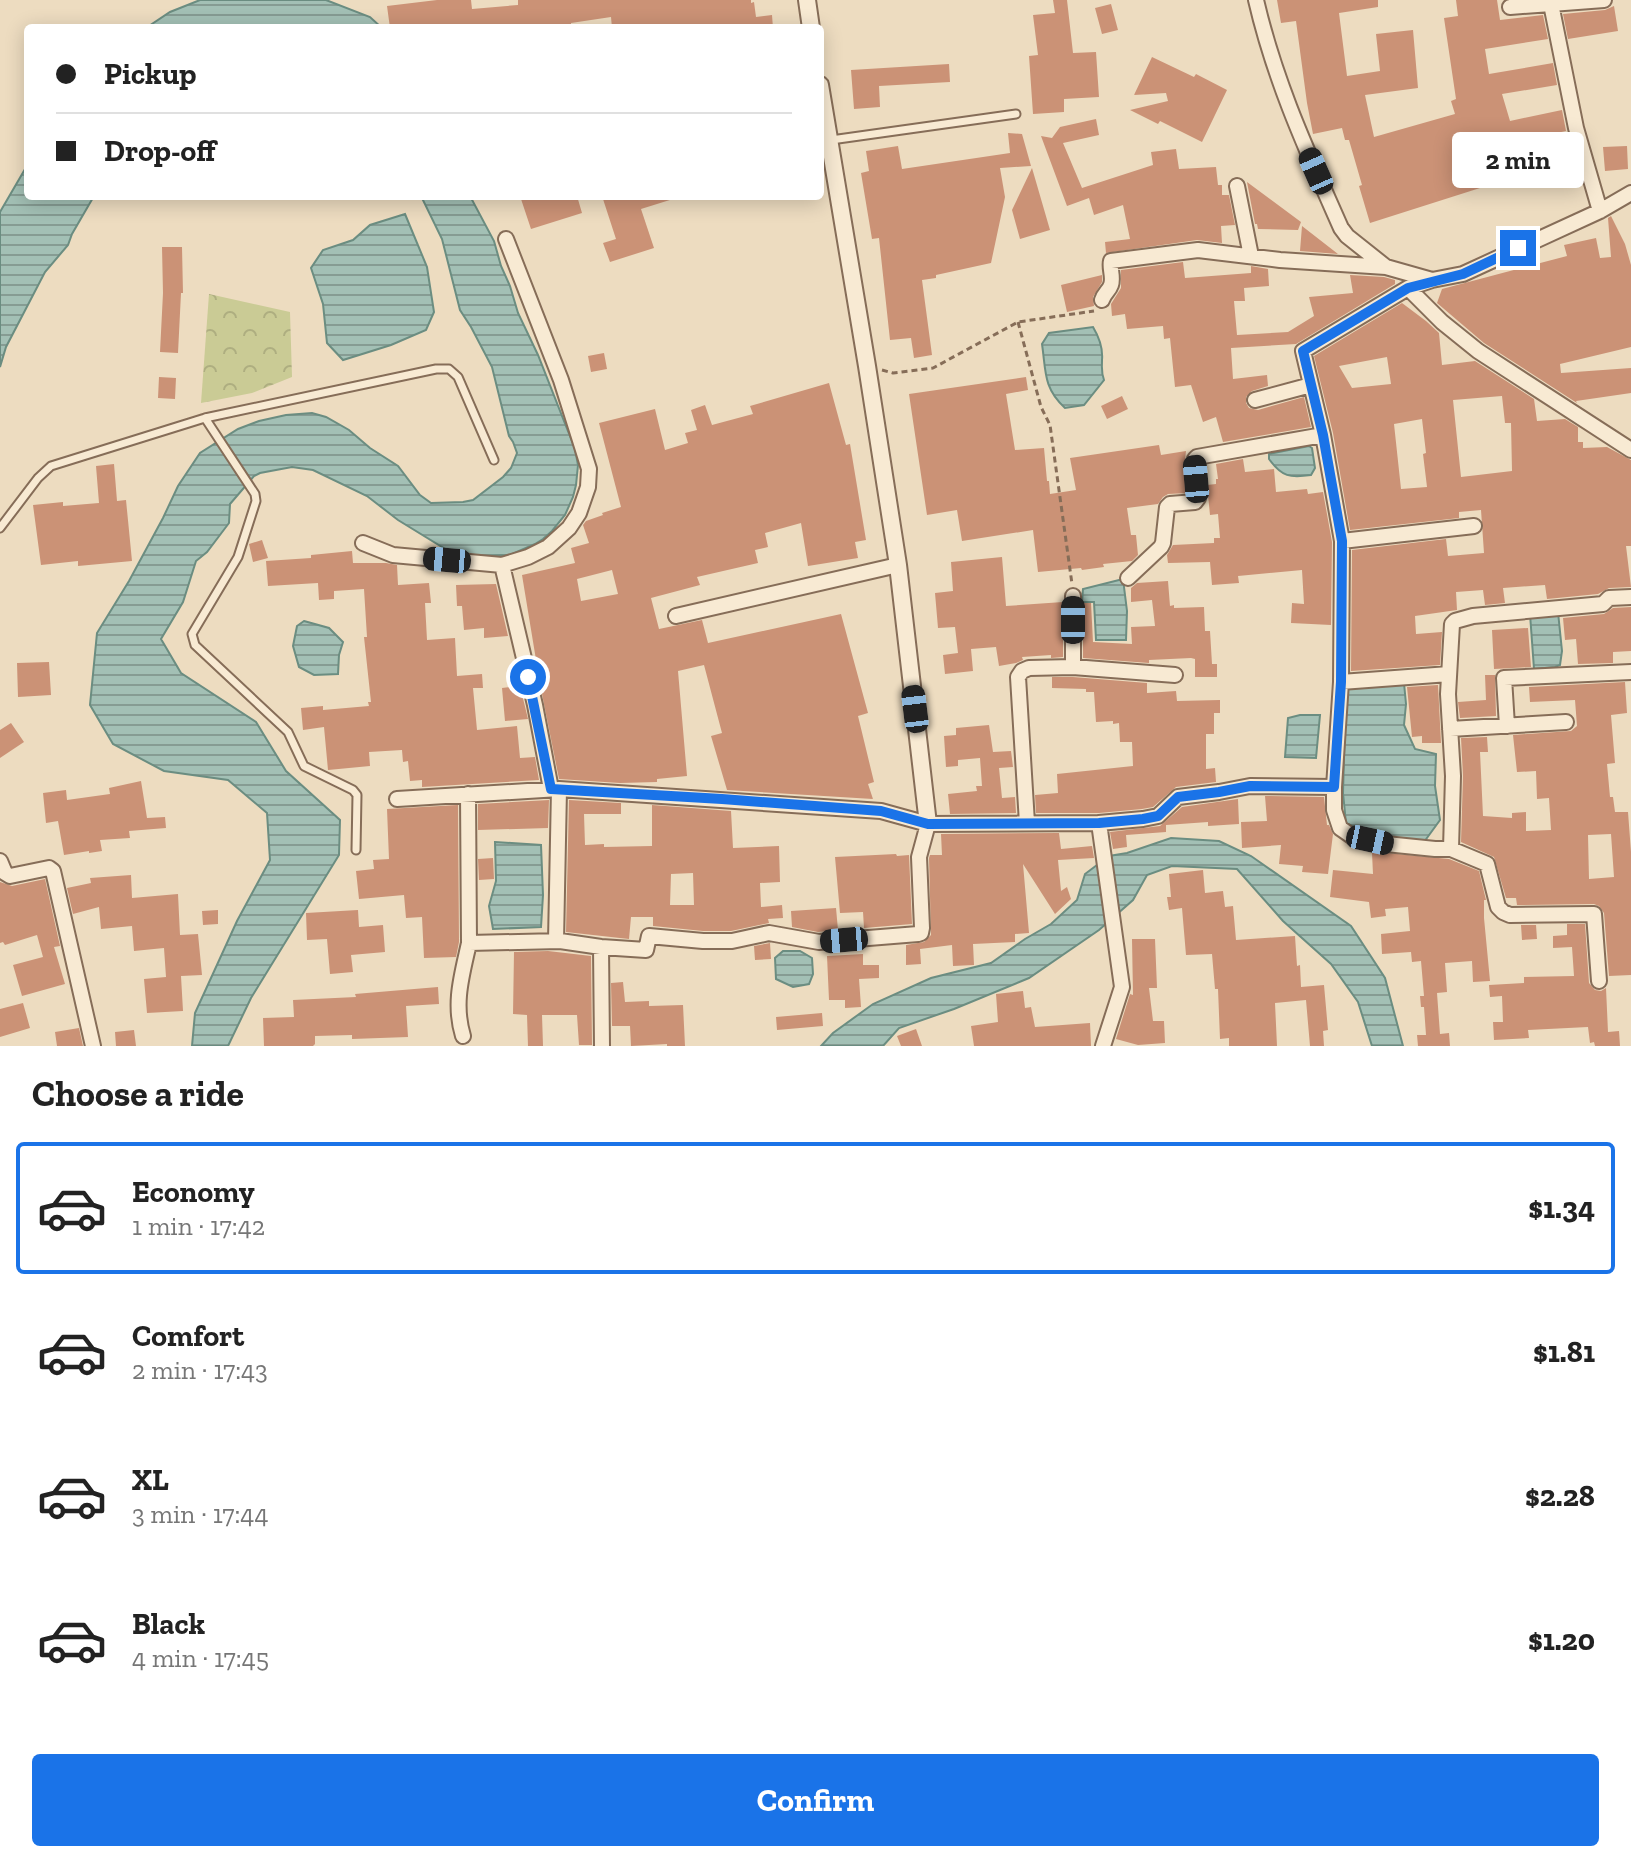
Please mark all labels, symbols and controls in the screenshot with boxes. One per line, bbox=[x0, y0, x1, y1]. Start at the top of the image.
text: Pickup bbox=[104, 56, 196, 92]
callout: 2 min bbox=[1452, 132, 1584, 188]
text: Drop-off bbox=[104, 133, 216, 169]
car bbox=[1295, 144, 1337, 198]
text: 2 min bbox=[1486, 144, 1550, 176]
route end bbox=[1500, 230, 1536, 266]
car bbox=[1182, 454, 1210, 504]
car bbox=[422, 546, 472, 574]
car bbox=[1061, 596, 1085, 644]
route start bbox=[510, 659, 546, 695]
car bbox=[900, 684, 930, 734]
car bbox=[1344, 823, 1396, 857]
car bbox=[819, 926, 869, 954]
text: Choose a ride bbox=[32, 1072, 244, 1115]
icon: car bbox=[36, 1172, 108, 1244]
text: Economy bbox=[132, 1174, 255, 1210]
text: $1.34 bbox=[1528, 1190, 1595, 1226]
text: 1 min · 17:42 bbox=[132, 1210, 265, 1242]
icon: car bbox=[36, 1316, 108, 1388]
text: Comfort bbox=[132, 1318, 244, 1354]
text: $1.81 bbox=[1533, 1334, 1595, 1370]
text: 2 min · 17:43 bbox=[132, 1354, 268, 1386]
icon: car bbox=[36, 1460, 108, 1532]
text: XL bbox=[132, 1462, 169, 1498]
text: $2.28 bbox=[1525, 1478, 1595, 1514]
text: 3 min · 17:44 bbox=[132, 1498, 268, 1530]
icon: car bbox=[36, 1604, 108, 1676]
text: Black bbox=[132, 1606, 205, 1642]
text: $1.20 bbox=[1528, 1622, 1595, 1658]
text: 4 min · 17:45 bbox=[132, 1642, 269, 1674]
button: Confirm bbox=[32, 1754, 1599, 1846]

